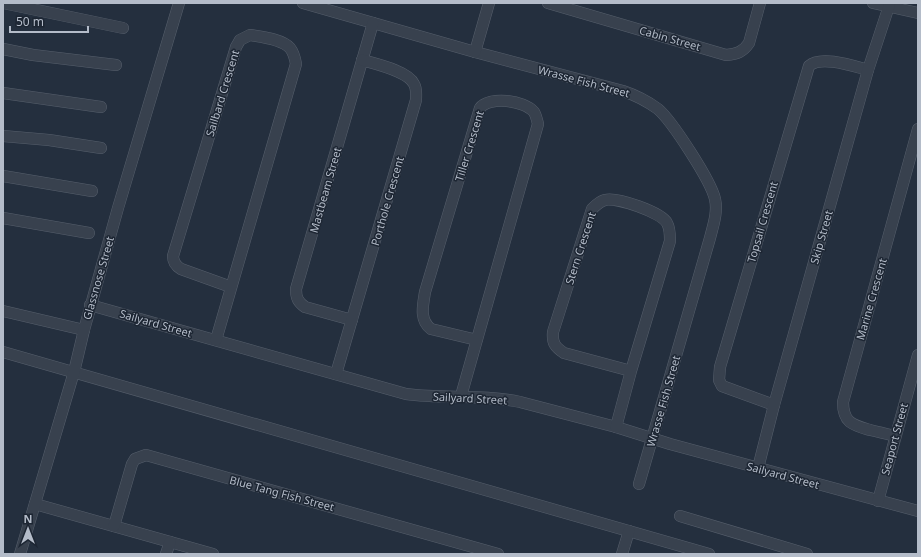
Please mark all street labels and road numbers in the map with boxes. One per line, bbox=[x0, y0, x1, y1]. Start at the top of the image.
street label: Cabin Street bbox=[638, 22, 702, 54]
street label: Sailbard Crescent bbox=[202, 48, 242, 138]
street label: Wrasse Fish Street bbox=[536, 62, 632, 100]
street label: Tiller Crescent bbox=[451, 109, 487, 183]
street label: Mastbeam Street bbox=[306, 145, 344, 235]
street label: Porthole Crescent bbox=[367, 155, 407, 247]
street label: Topsail Crescent bbox=[743, 180, 781, 264]
street label: Skip Street bbox=[806, 208, 836, 266]
street label: Stern Crescent bbox=[561, 210, 599, 286]
street label: Glassnose Street bbox=[79, 235, 117, 321]
street label: Marine Crescent bbox=[852, 256, 890, 342]
street label: Sailyard Street bbox=[118, 306, 194, 340]
street label: Wrasse Fish Street bbox=[643, 354, 683, 448]
street label: Sailyard Street bbox=[432, 389, 508, 407]
street label: Seaport Street bbox=[877, 401, 911, 477]
street label: Sailyard Street bbox=[745, 458, 821, 492]
street label: Blue Tang Fish Street bbox=[228, 472, 336, 514]

